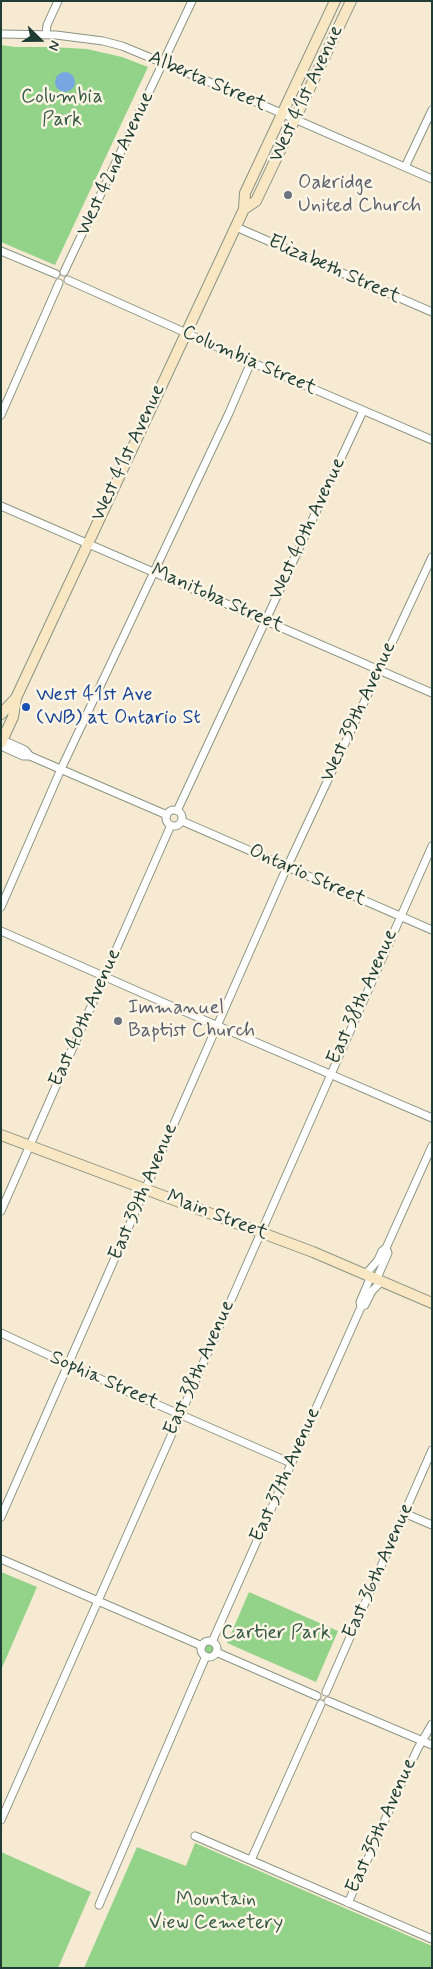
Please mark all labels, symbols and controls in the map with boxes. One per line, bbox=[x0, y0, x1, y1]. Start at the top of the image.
north arrow bbox=[15, 15, 65, 65]
street label: West 41st Avenue bbox=[265, 22, 349, 166]
text: N bbox=[44, 38, 64, 53]
street label: Alberta Street bbox=[144, 46, 270, 118]
park label: Columbia Park bbox=[21, 86, 103, 133]
street label: West 42nd Avenue bbox=[72, 88, 160, 240]
place label: Oakridge United Church bbox=[298, 172, 421, 219]
marker: Oakridge United Church bbox=[282, 189, 294, 201]
street label: Elizabeth Street bbox=[264, 230, 404, 310]
street label: Columbia Street bbox=[178, 321, 320, 401]
street label: West 41st Avenue bbox=[87, 381, 171, 525]
street label: West 40th Avenue bbox=[264, 454, 352, 604]
street label: Manitoba Street bbox=[147, 559, 287, 639]
street label: West 39th Avenue bbox=[316, 638, 402, 786]
place label: West 41st Ave (WB) at Ontario St bbox=[36, 684, 201, 731]
marker: West 41st Ave (WB) at Ontario St bbox=[20, 701, 32, 713]
street label: Ontario Street bbox=[245, 839, 369, 913]
street label: East 38th Avenue bbox=[322, 926, 404, 1068]
street label: East 40th Avenue bbox=[45, 945, 127, 1091]
place label: Immanuel Baptist Church bbox=[128, 997, 255, 1044]
marker: Immanuel Baptist Church bbox=[112, 1015, 124, 1027]
street label: East 39th Avenue bbox=[104, 1120, 184, 1264]
street label: Main Street bbox=[163, 1186, 271, 1246]
street label: East 38th Avenue bbox=[159, 1297, 241, 1439]
street label: Sophia Street bbox=[46, 1346, 162, 1416]
street label: East 37th Avenue bbox=[246, 1404, 326, 1546]
street label: East 36th Avenue bbox=[338, 1500, 420, 1642]
park label: Cartier Park bbox=[221, 1622, 331, 1646]
street label: East 35th Avenue bbox=[341, 1755, 423, 1897]
park label: Mountain View Cemetery bbox=[149, 1889, 283, 1936]

